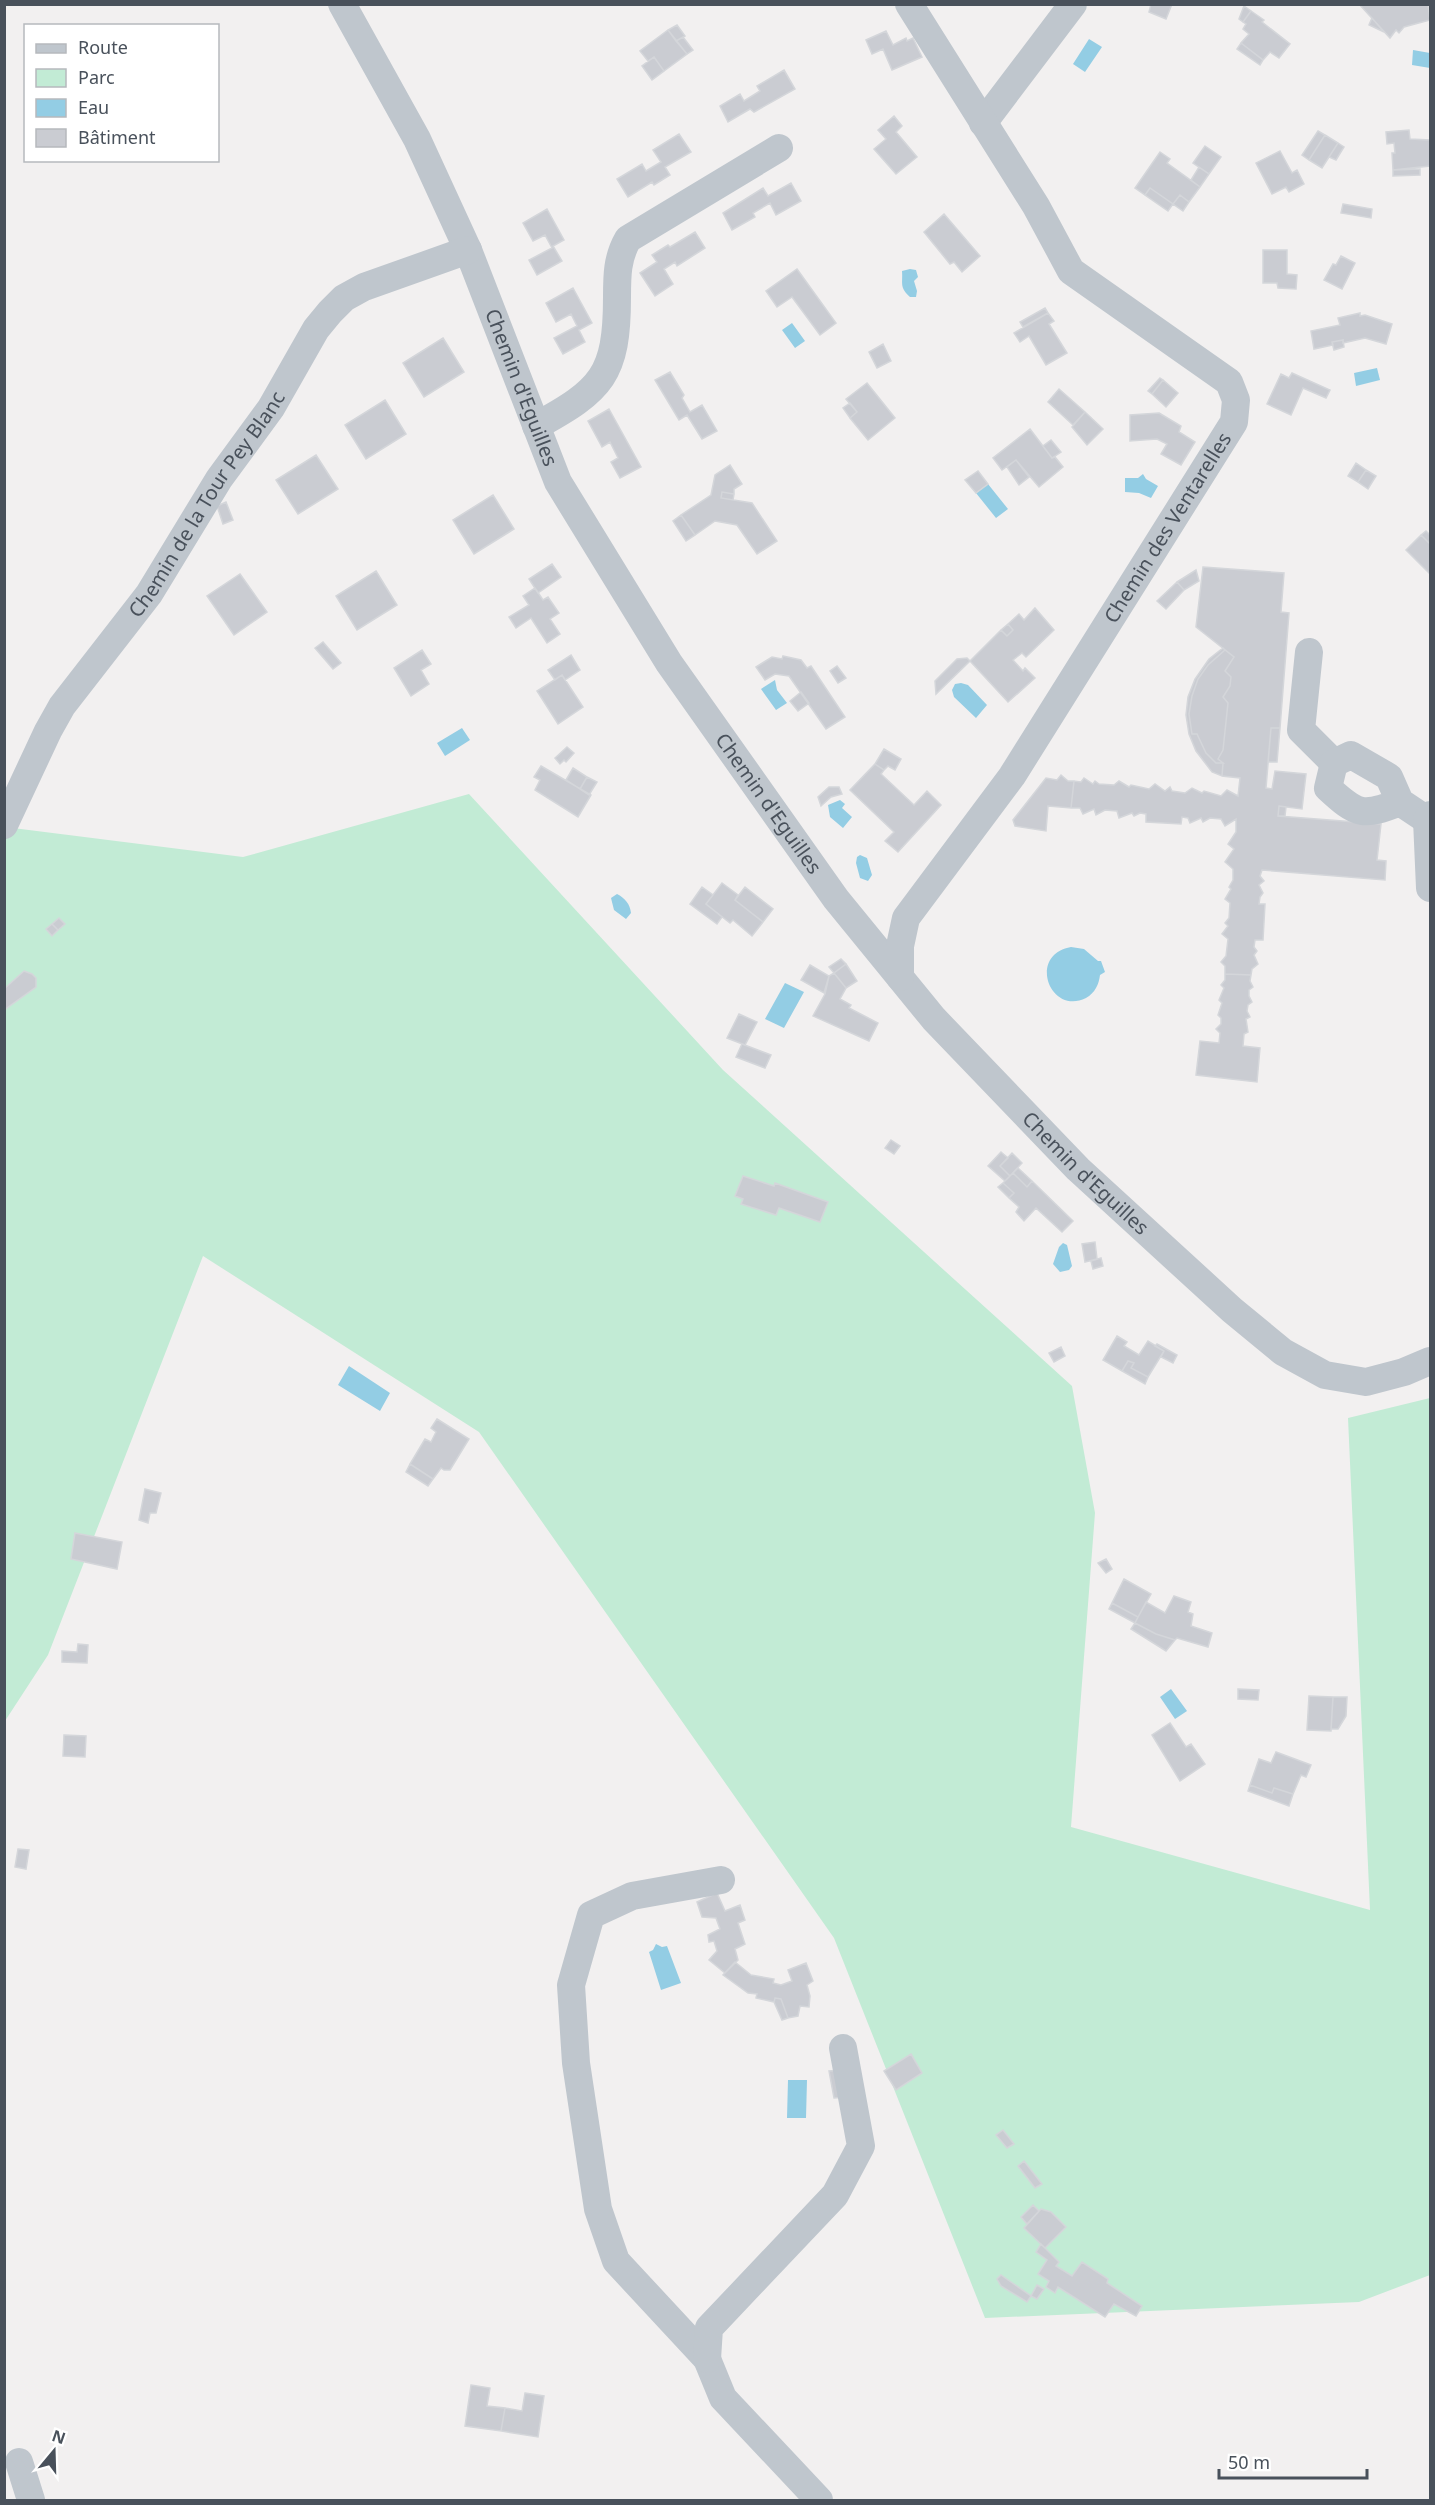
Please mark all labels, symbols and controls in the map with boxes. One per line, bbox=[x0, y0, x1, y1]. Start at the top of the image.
legend bbox=[24, 24, 219, 162]
text: Route bbox=[78, 35, 128, 59]
text: Parc bbox=[78, 65, 115, 89]
text: Eau bbox=[78, 95, 109, 119]
text: Bâtiment bbox=[78, 125, 156, 149]
street label: Chemin d'Eguilles bbox=[479, 305, 565, 470]
street label: Chemin de la Tour Pey Blanc bbox=[122, 386, 291, 623]
street label: Chemin des Ventarelles bbox=[1097, 427, 1237, 628]
street label: Chemin d'Eguilles bbox=[710, 727, 828, 879]
street label: Chemin d'Eguilles bbox=[1017, 1105, 1155, 1240]
north arrow bbox=[24, 2421, 84, 2481]
text: N bbox=[49, 2424, 69, 2449]
scale bar bbox=[1219, 2442, 1368, 2480]
text: 50 m bbox=[1228, 2450, 1270, 2474]

